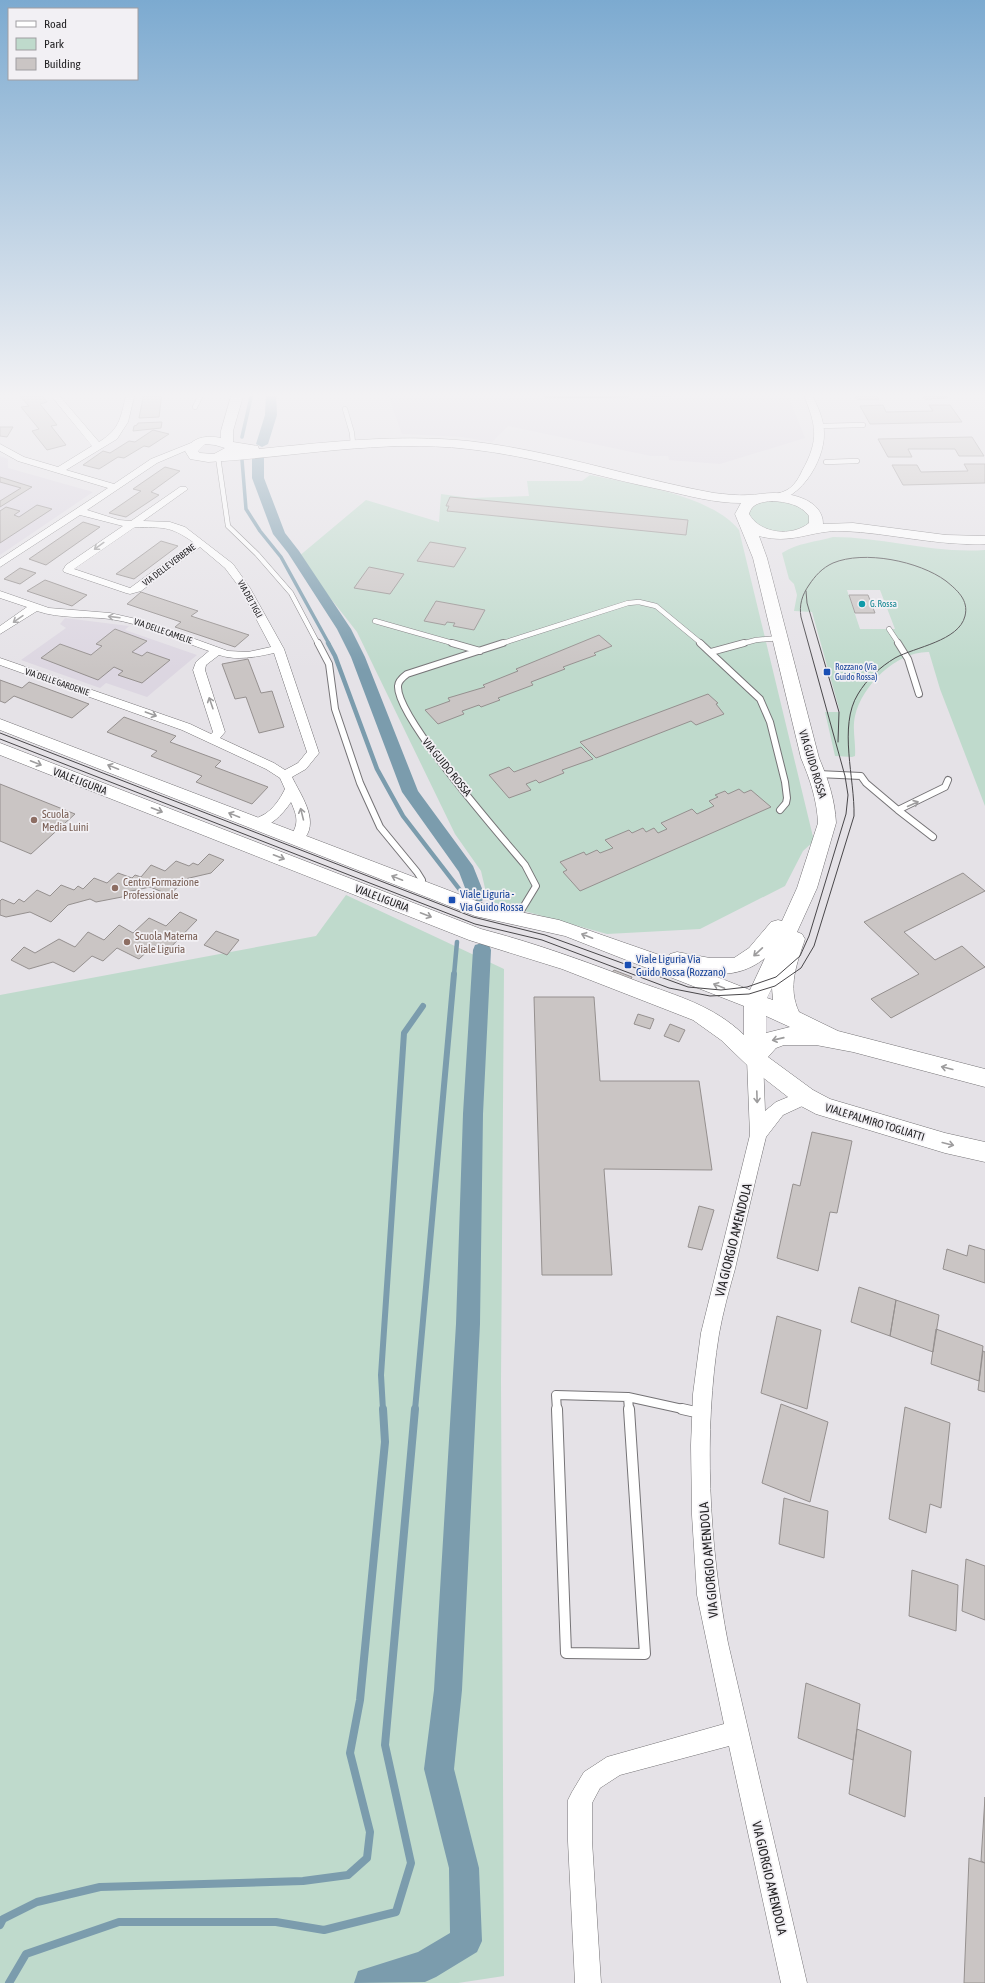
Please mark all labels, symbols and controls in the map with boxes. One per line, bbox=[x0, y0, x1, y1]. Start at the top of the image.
legend bbox=[8, 8, 138, 80]
text: Road bbox=[44, 17, 67, 31]
text: Park bbox=[44, 37, 65, 51]
text: Building bbox=[44, 57, 82, 71]
one-way arrow bbox=[94, 542, 105, 550]
street label: VIA DELLE VERBENE bbox=[141, 542, 197, 588]
street label: VIA DEI TIGLI bbox=[236, 578, 264, 620]
marker: G. Rossa bbox=[857, 599, 867, 609]
place label: G. Rossa bbox=[870, 599, 897, 609]
one-way arrow bbox=[108, 613, 121, 621]
one-way arrow bbox=[13, 615, 24, 623]
street label: VIA DELLE CAMELIE bbox=[132, 616, 194, 646]
place label: Rozzano (Via Guido Rossa) bbox=[835, 662, 877, 682]
street label: VIA DELLE GARDENIE bbox=[24, 666, 91, 698]
marker: Rozzano (Via Guido Rossa) bbox=[822, 667, 832, 677]
one-way arrow bbox=[206, 697, 214, 709]
one-way arrow bbox=[145, 711, 157, 719]
street label: VIA GUIDO ROSSA bbox=[797, 728, 829, 800]
street label: VIA GUIDO ROSSA bbox=[420, 736, 474, 799]
one-way arrow bbox=[30, 760, 42, 768]
one-way arrow bbox=[107, 763, 119, 770]
street label: VIALE LIGURIA bbox=[51, 765, 109, 797]
one-way arrow bbox=[906, 800, 918, 807]
one-way arrow bbox=[151, 807, 163, 815]
one-way arrow bbox=[297, 807, 305, 820]
place label: Scuola Media Luini bbox=[42, 808, 89, 833]
one-way arrow bbox=[228, 811, 240, 818]
marker: Scuola Media Luini bbox=[29, 815, 39, 825]
one-way arrow bbox=[272, 854, 284, 861]
one-way arrow bbox=[391, 874, 403, 881]
place label: Centro Formazione Professionale bbox=[123, 876, 199, 901]
street label: VIALE LIGURIA bbox=[353, 882, 411, 914]
marker: Centro Formazione Professionale bbox=[110, 883, 120, 893]
place label: Viale Liguria - Via Guido Rossa bbox=[460, 888, 524, 913]
marker: Viale Liguria - Via Guido Rossa bbox=[447, 895, 457, 905]
one-way arrow bbox=[419, 912, 431, 920]
place label: Scuola Materna Viale Liguria bbox=[135, 930, 198, 955]
one-way arrow bbox=[582, 932, 594, 940]
marker: Scuola Materna Viale Liguria bbox=[122, 937, 132, 947]
one-way arrow bbox=[753, 948, 763, 957]
place label: Viale Liguria Via Guido Rossa (Rozzano) bbox=[636, 953, 726, 978]
marker: Viale Liguria Via Guido Rossa (Rozzano) bbox=[623, 960, 633, 970]
one-way arrow bbox=[713, 982, 725, 990]
one-way arrow bbox=[772, 1035, 785, 1043]
one-way arrow bbox=[941, 1064, 954, 1072]
one-way arrow bbox=[754, 1090, 761, 1103]
street label: VIALE PALMIRO TOGLIATTI bbox=[824, 1101, 926, 1143]
one-way arrow bbox=[942, 1140, 955, 1148]
street label: VIA GIORGIO AMENDOLA bbox=[712, 1181, 755, 1298]
street label: VIA GIORGIO AMENDOLA bbox=[696, 1501, 721, 1618]
street label: VIA GIORGIO AMENDOLA bbox=[749, 1820, 790, 1937]

